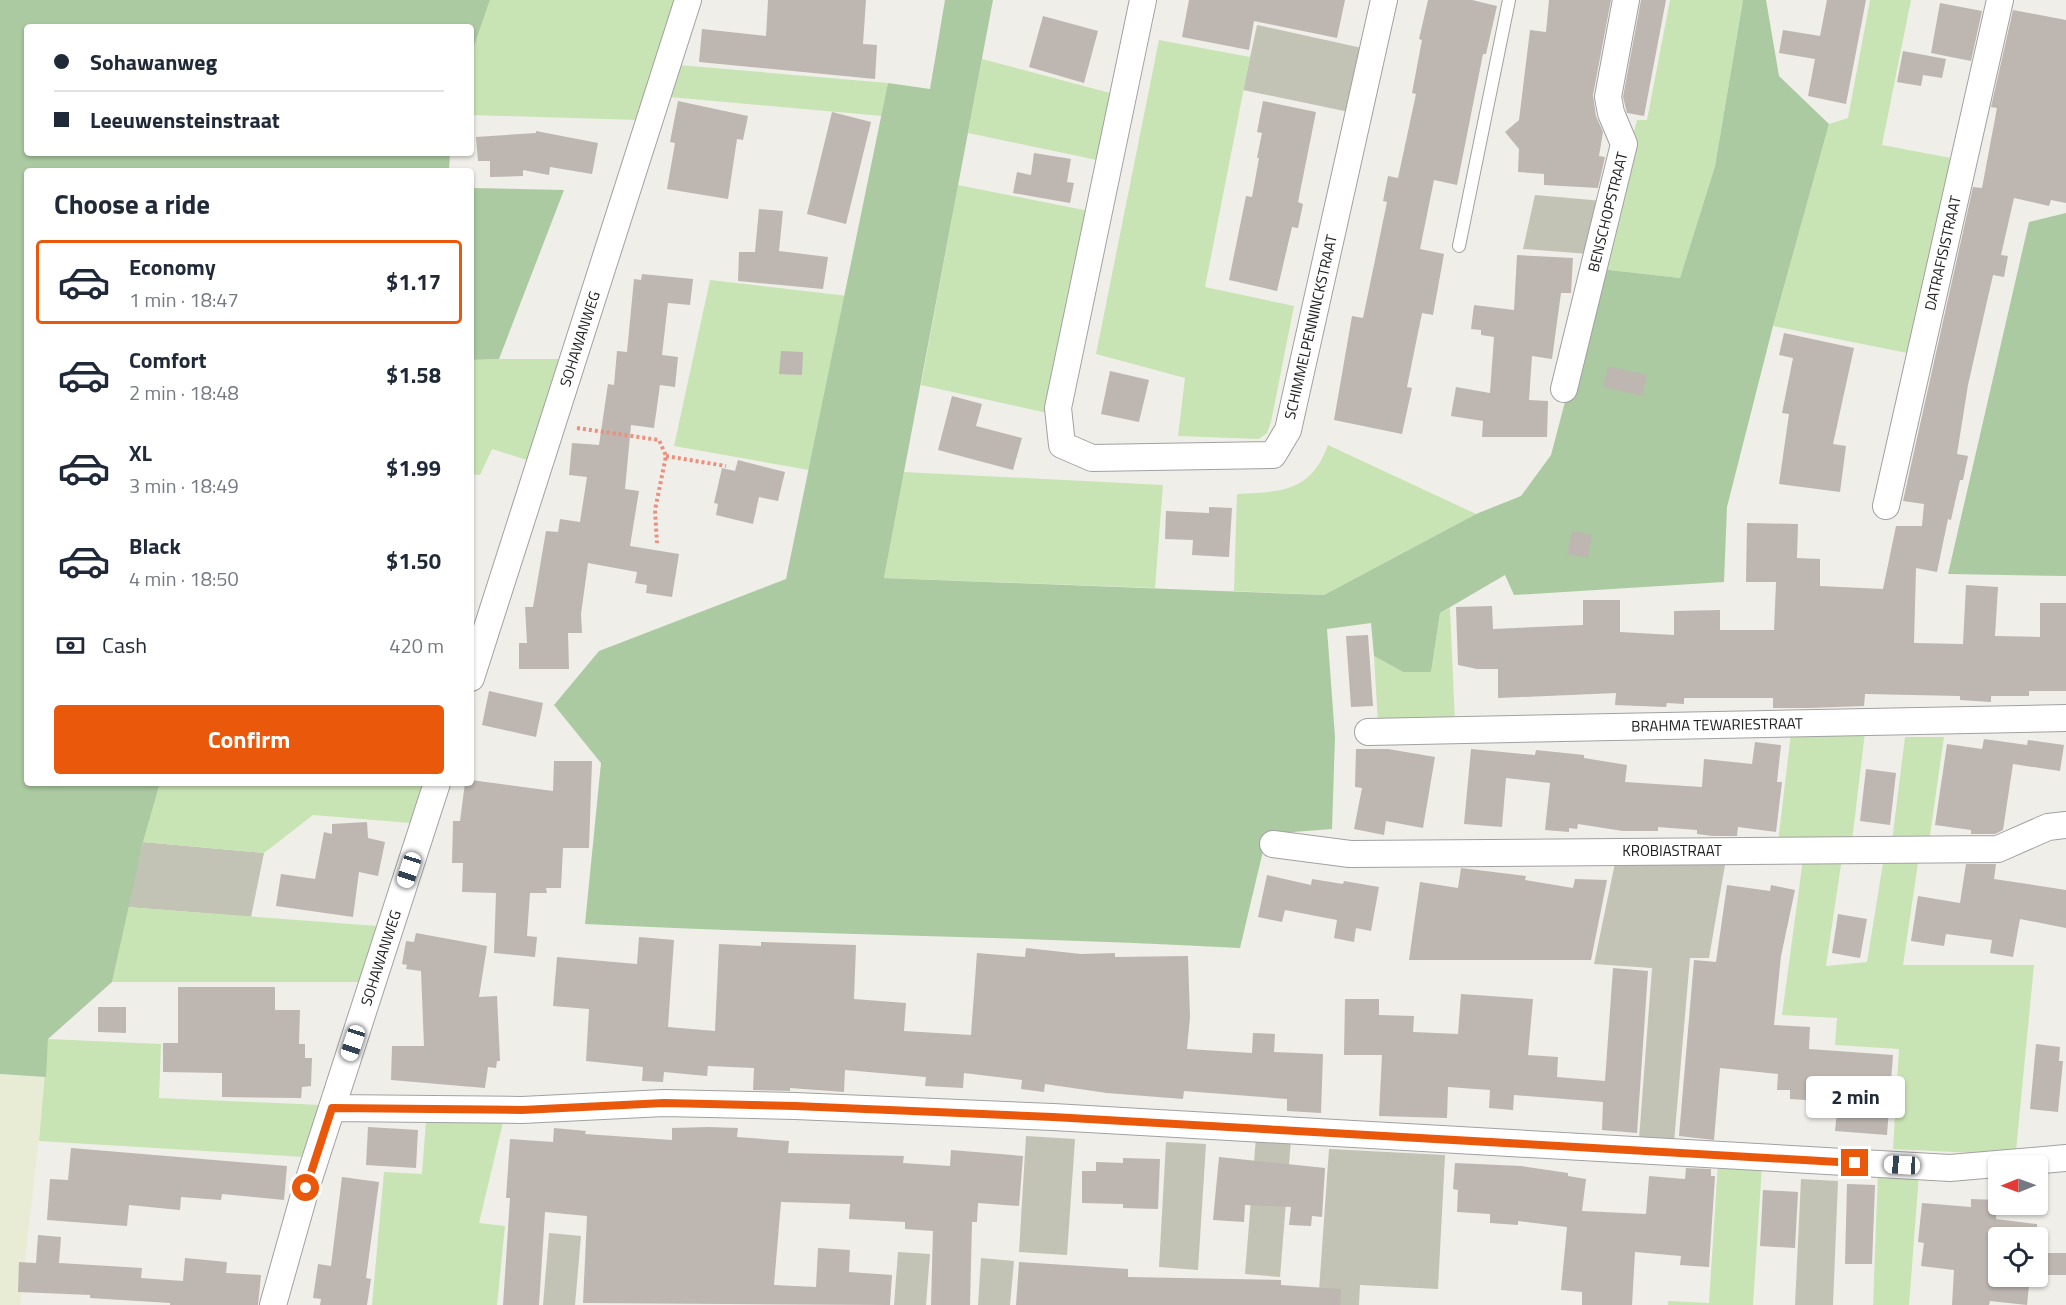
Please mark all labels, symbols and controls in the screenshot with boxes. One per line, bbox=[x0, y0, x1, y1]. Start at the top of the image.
text: Sohawanweg bbox=[90, 45, 217, 79]
text: Leeuwensteinstraat bbox=[90, 103, 280, 137]
street label: BENSCHOPSTRAAT bbox=[1581, 149, 1634, 274]
text: Choose a ride bbox=[54, 183, 210, 224]
street label: DATRAFISISTRAAT bbox=[1918, 193, 1967, 313]
street label: SCHIMMELPENNINCKSTRAAT bbox=[1278, 232, 1343, 422]
text: Economy bbox=[129, 250, 216, 284]
icon: car bbox=[57, 255, 111, 309]
text: $1.17 bbox=[386, 265, 441, 299]
text: 1 min · 18:47 bbox=[129, 284, 239, 315]
street label: SOHAWANWEG bbox=[553, 288, 606, 390]
text: Comfort bbox=[129, 343, 207, 377]
icon: car bbox=[57, 348, 111, 402]
text: $1.58 bbox=[386, 358, 441, 392]
text: 2 min · 18:48 bbox=[129, 377, 239, 408]
text: XL bbox=[129, 436, 152, 470]
icon: car bbox=[57, 441, 111, 495]
text: $1.99 bbox=[386, 451, 441, 485]
text: 3 min · 18:49 bbox=[129, 470, 239, 501]
text: Black bbox=[129, 529, 181, 563]
icon: car bbox=[57, 534, 111, 588]
text: $1.50 bbox=[386, 544, 441, 578]
text: 4 min · 18:50 bbox=[129, 563, 239, 594]
text: Cash bbox=[102, 628, 147, 662]
icon: cash bbox=[54, 629, 87, 662]
text: 420 m bbox=[389, 630, 444, 661]
button: Confirm bbox=[54, 705, 444, 774]
street label: BRAHMA TEWARIESTRAAT bbox=[1631, 712, 1803, 737]
street label: KROBIASTRAAT bbox=[1622, 839, 1722, 862]
car bbox=[395, 850, 423, 890]
street label: SOHAWANWEG bbox=[354, 907, 407, 1009]
car bbox=[339, 1023, 367, 1063]
callout: 2 min bbox=[1806, 1076, 1904, 1118]
text: 2 min bbox=[1831, 1081, 1880, 1112]
route end bbox=[1841, 1149, 1868, 1176]
car bbox=[1884, 1155, 1920, 1175]
north arrow bbox=[1988, 1155, 2048, 1215]
map controls bbox=[1988, 1155, 2048, 1287]
route start bbox=[292, 1174, 319, 1201]
button: locate bbox=[1988, 1227, 2048, 1287]

